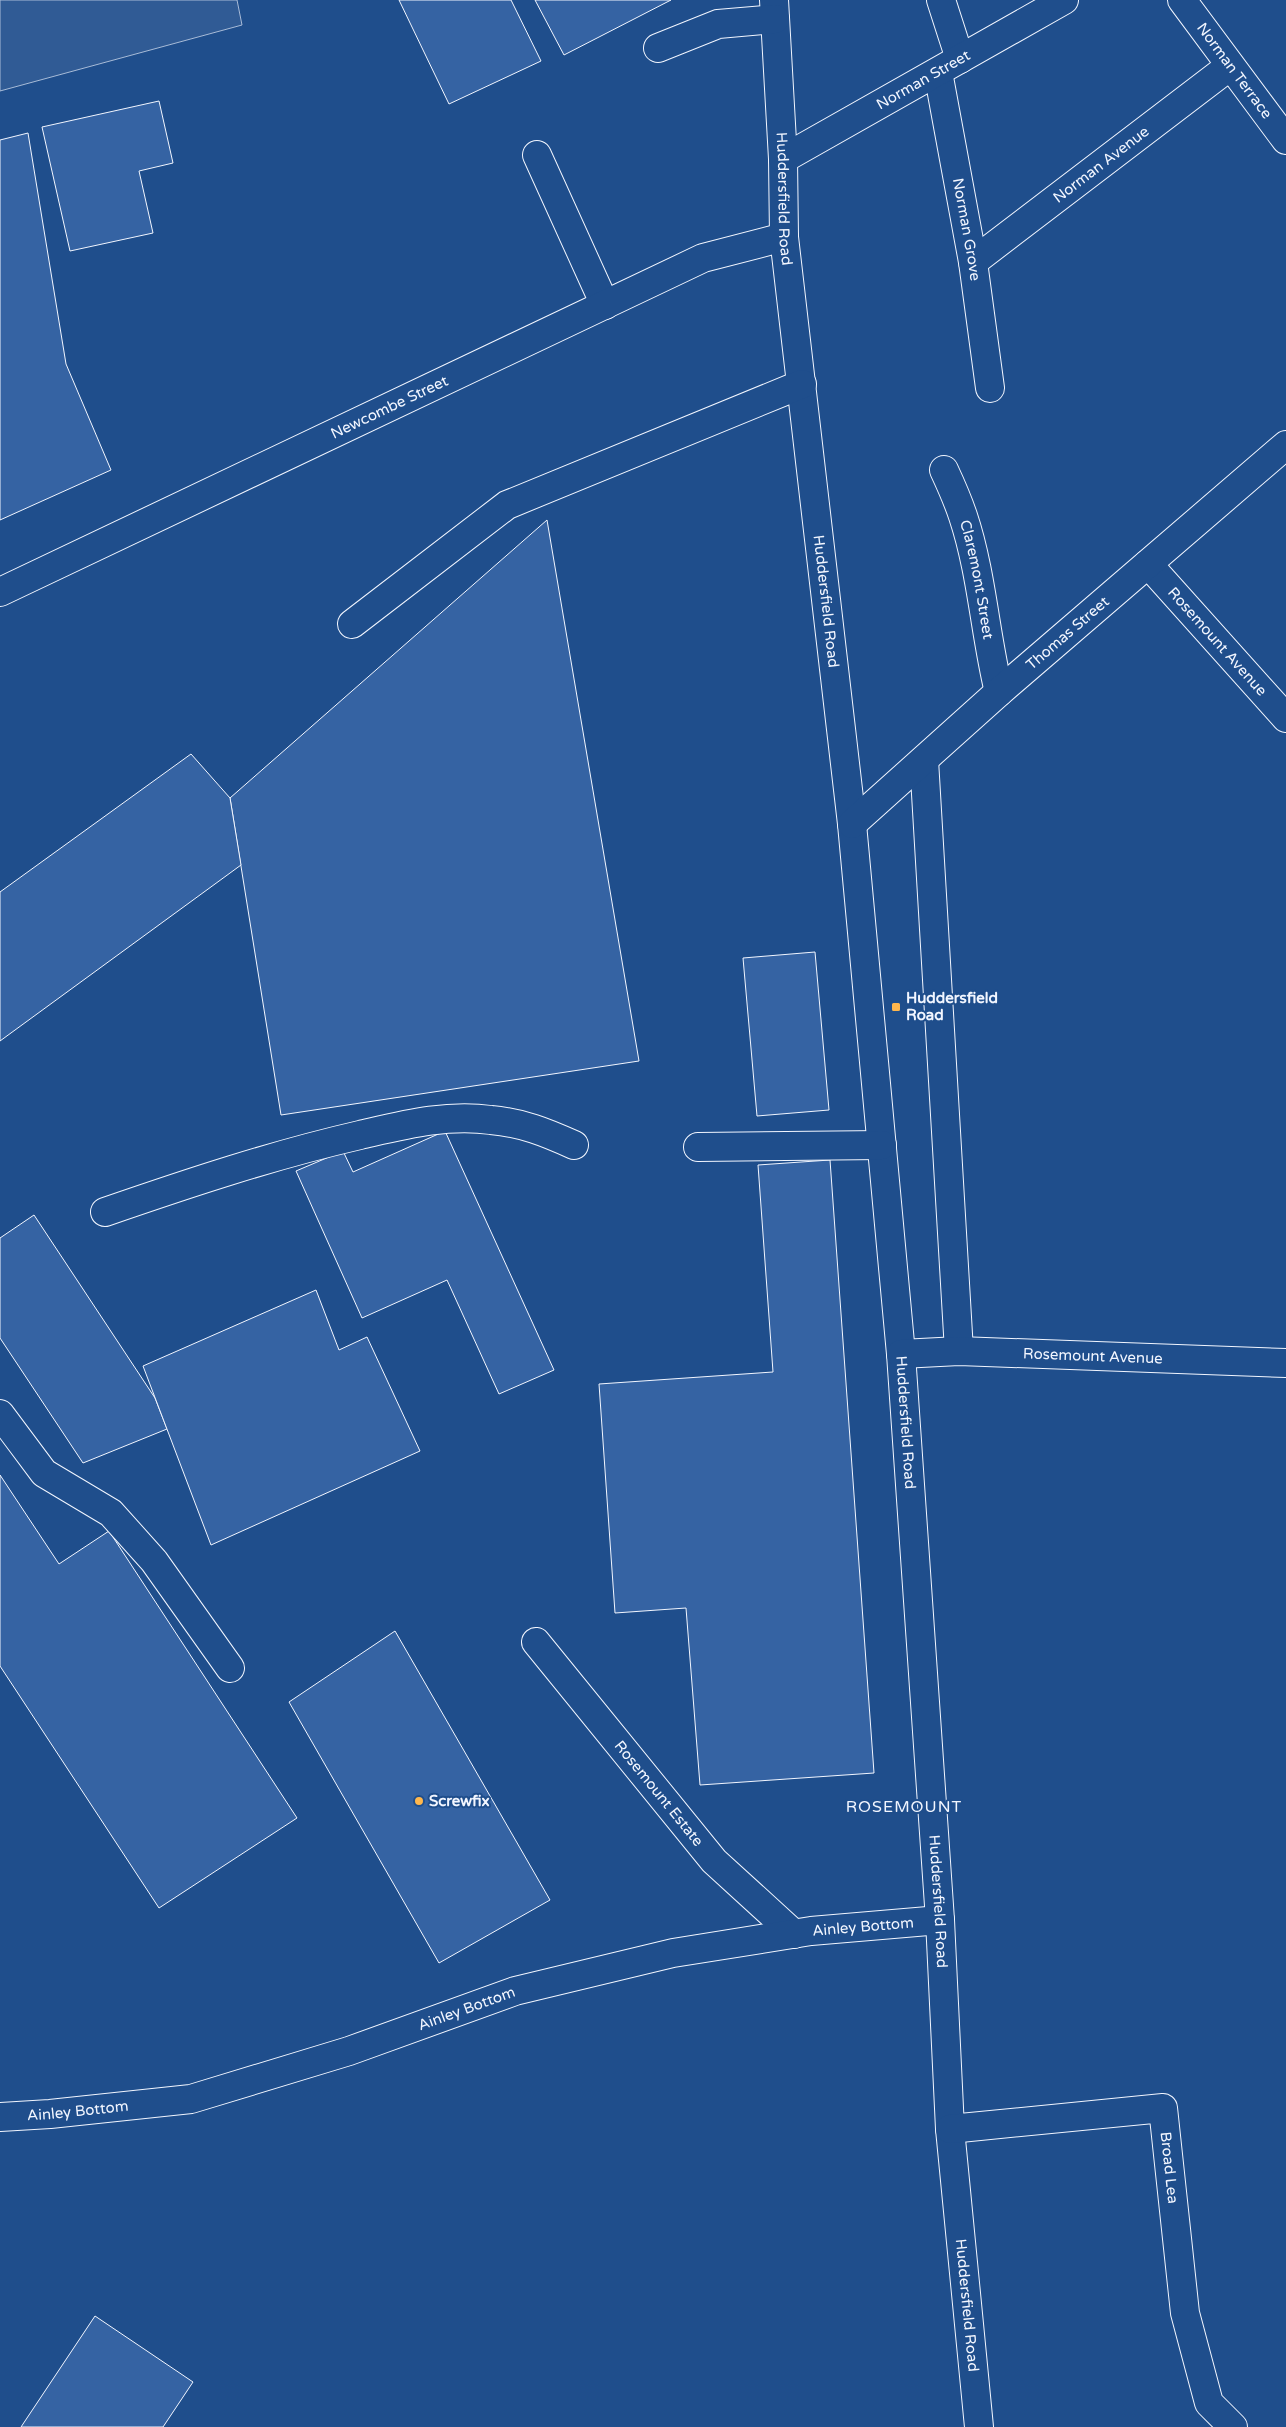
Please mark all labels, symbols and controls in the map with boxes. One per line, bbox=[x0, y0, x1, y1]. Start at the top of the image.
street label: Norman Terrace bbox=[1193, 19, 1276, 122]
street label: Norman Street bbox=[873, 46, 973, 113]
street label: Norman Avenue bbox=[1050, 122, 1152, 207]
street label: Huddersfield Road bbox=[772, 131, 796, 266]
street label: Norman Grove bbox=[949, 176, 984, 282]
street label: Newcombe Street bbox=[328, 371, 451, 443]
street label: Claremont Street bbox=[956, 518, 997, 641]
street label: Huddersfield Road bbox=[810, 534, 843, 669]
street label: Rosemount Avenue bbox=[1164, 583, 1271, 700]
street label: Thomas Street bbox=[1022, 592, 1113, 674]
place label: Huddersfield Road bbox=[906, 989, 998, 1024]
marker: Huddersfield Road bbox=[890, 1001, 902, 1013]
street label: Rosemount Avenue bbox=[1023, 1344, 1163, 1367]
street label: Huddersfield Road bbox=[892, 1355, 919, 1490]
street label: Rosemount Estate bbox=[611, 1737, 707, 1850]
place label: Screwfix bbox=[429, 1792, 490, 1810]
marker: Screwfix bbox=[413, 1795, 425, 1807]
district label: ROSEMOUNT bbox=[846, 1797, 962, 1817]
street label: Huddersfield Road bbox=[925, 1834, 951, 1968]
street label: Ainley Bottom bbox=[812, 1913, 915, 1940]
street label: Ainley Bottom bbox=[416, 1983, 517, 2034]
street label: Ainley Bottom bbox=[27, 2097, 129, 2124]
street label: Broad Lea bbox=[1157, 2131, 1182, 2205]
street label: Huddersfield Road bbox=[952, 2238, 983, 2372]

